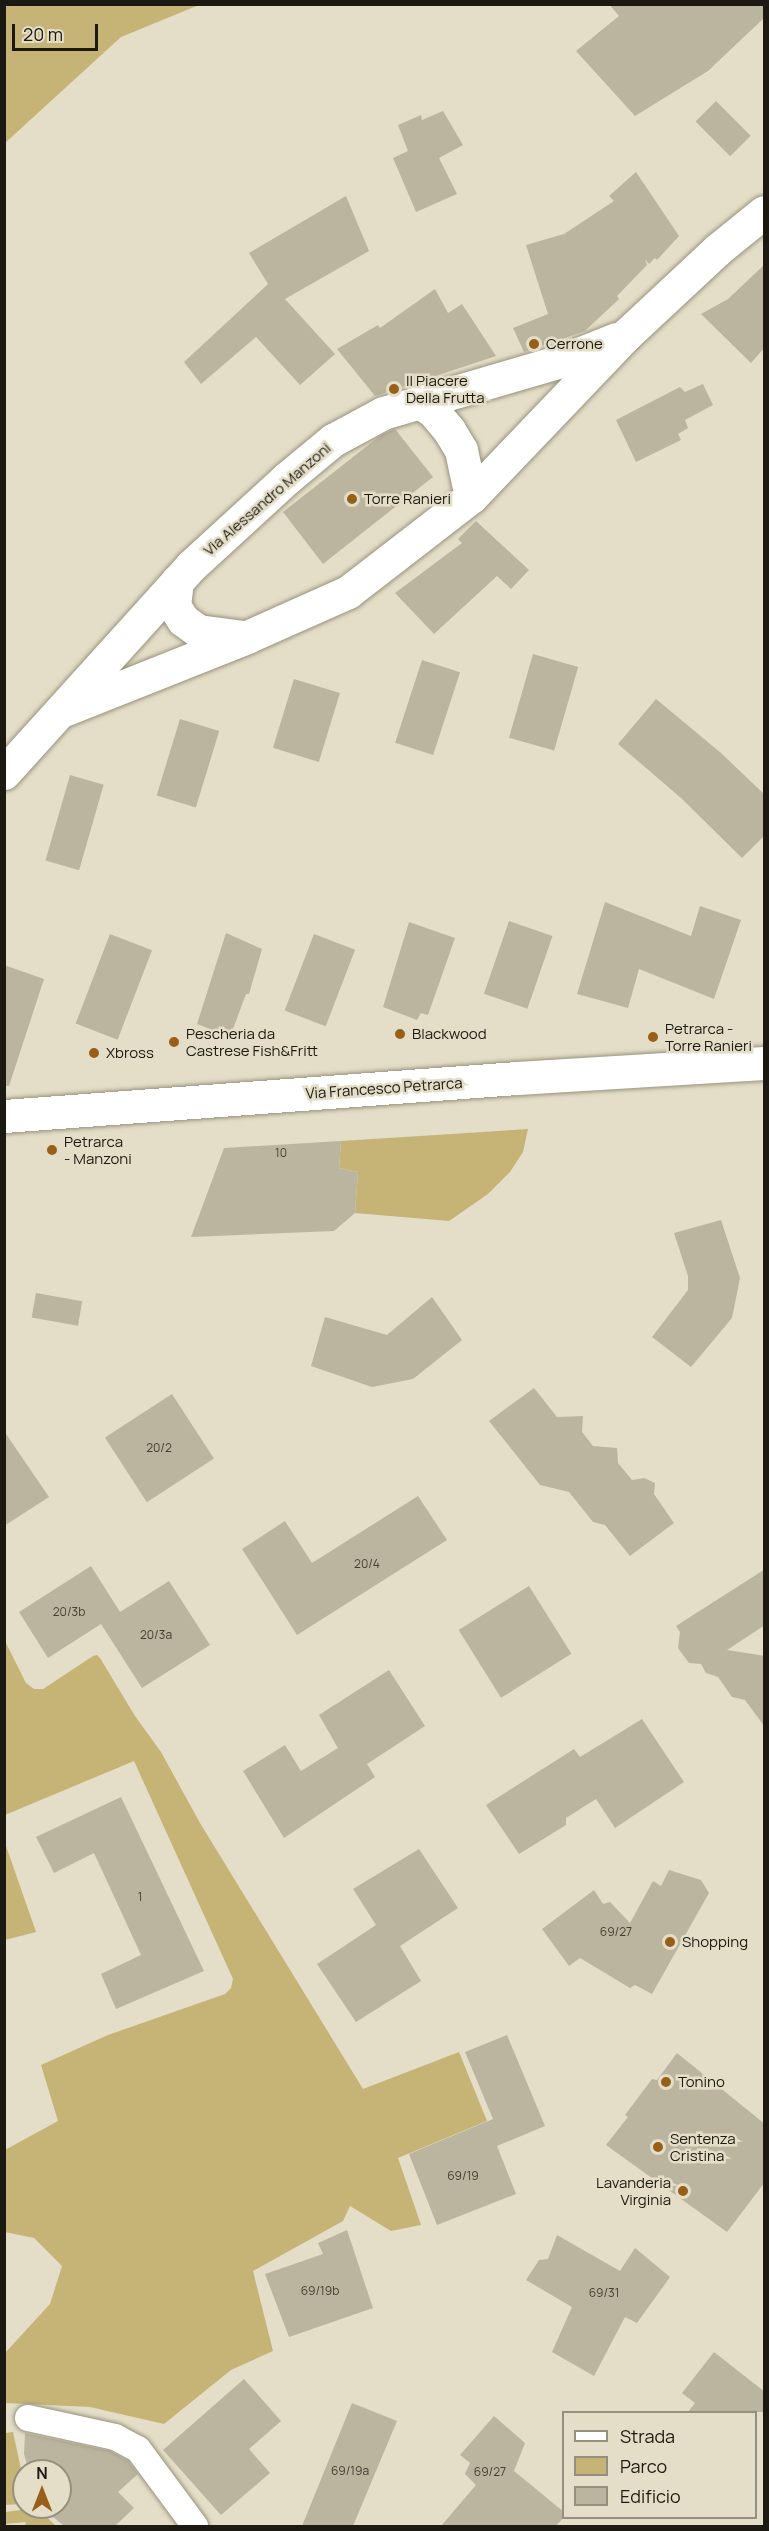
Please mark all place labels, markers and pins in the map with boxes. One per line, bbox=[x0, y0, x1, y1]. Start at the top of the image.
place label: Cerrone bbox=[546, 335, 603, 353]
marker: Cerrone bbox=[527, 337, 541, 351]
place label: Il Piacere Della Frutta bbox=[406, 371, 485, 406]
marker: Il Piacere Della Frutta bbox=[387, 382, 401, 396]
place label: Torre Ranieri bbox=[364, 490, 451, 508]
marker: Torre Ranieri bbox=[345, 492, 359, 506]
place label: Petrarca - Torre Ranieri bbox=[665, 1019, 752, 1054]
place label: Pescheria da Castrese Fish&Fritt bbox=[186, 1024, 318, 1059]
place label: Blackwood bbox=[412, 1025, 487, 1043]
marker: Blackwood bbox=[393, 1027, 407, 1041]
marker: Petrarca - Torre Ranieri bbox=[646, 1030, 660, 1044]
marker: Pescheria da Castrese Fish&Fritt bbox=[167, 1035, 181, 1049]
place label: Xbross bbox=[106, 1044, 154, 1062]
marker: Xbross bbox=[87, 1046, 101, 1060]
place label: Petrarca - Manzoni bbox=[64, 1132, 132, 1167]
marker: Petrarca - Manzoni bbox=[45, 1143, 59, 1157]
place label: Shopping bbox=[682, 1933, 748, 1951]
marker: Shopping bbox=[663, 1935, 677, 1949]
place label: Tonino bbox=[678, 2073, 725, 2091]
marker: Tonino bbox=[659, 2075, 673, 2089]
place label: Sentenza Cristina bbox=[670, 2129, 736, 2164]
marker: Sentenza Cristina bbox=[651, 2140, 665, 2154]
place label: Lavanderia Virginia bbox=[596, 2173, 671, 2208]
marker: Lavanderia Virginia bbox=[676, 2184, 690, 2198]

